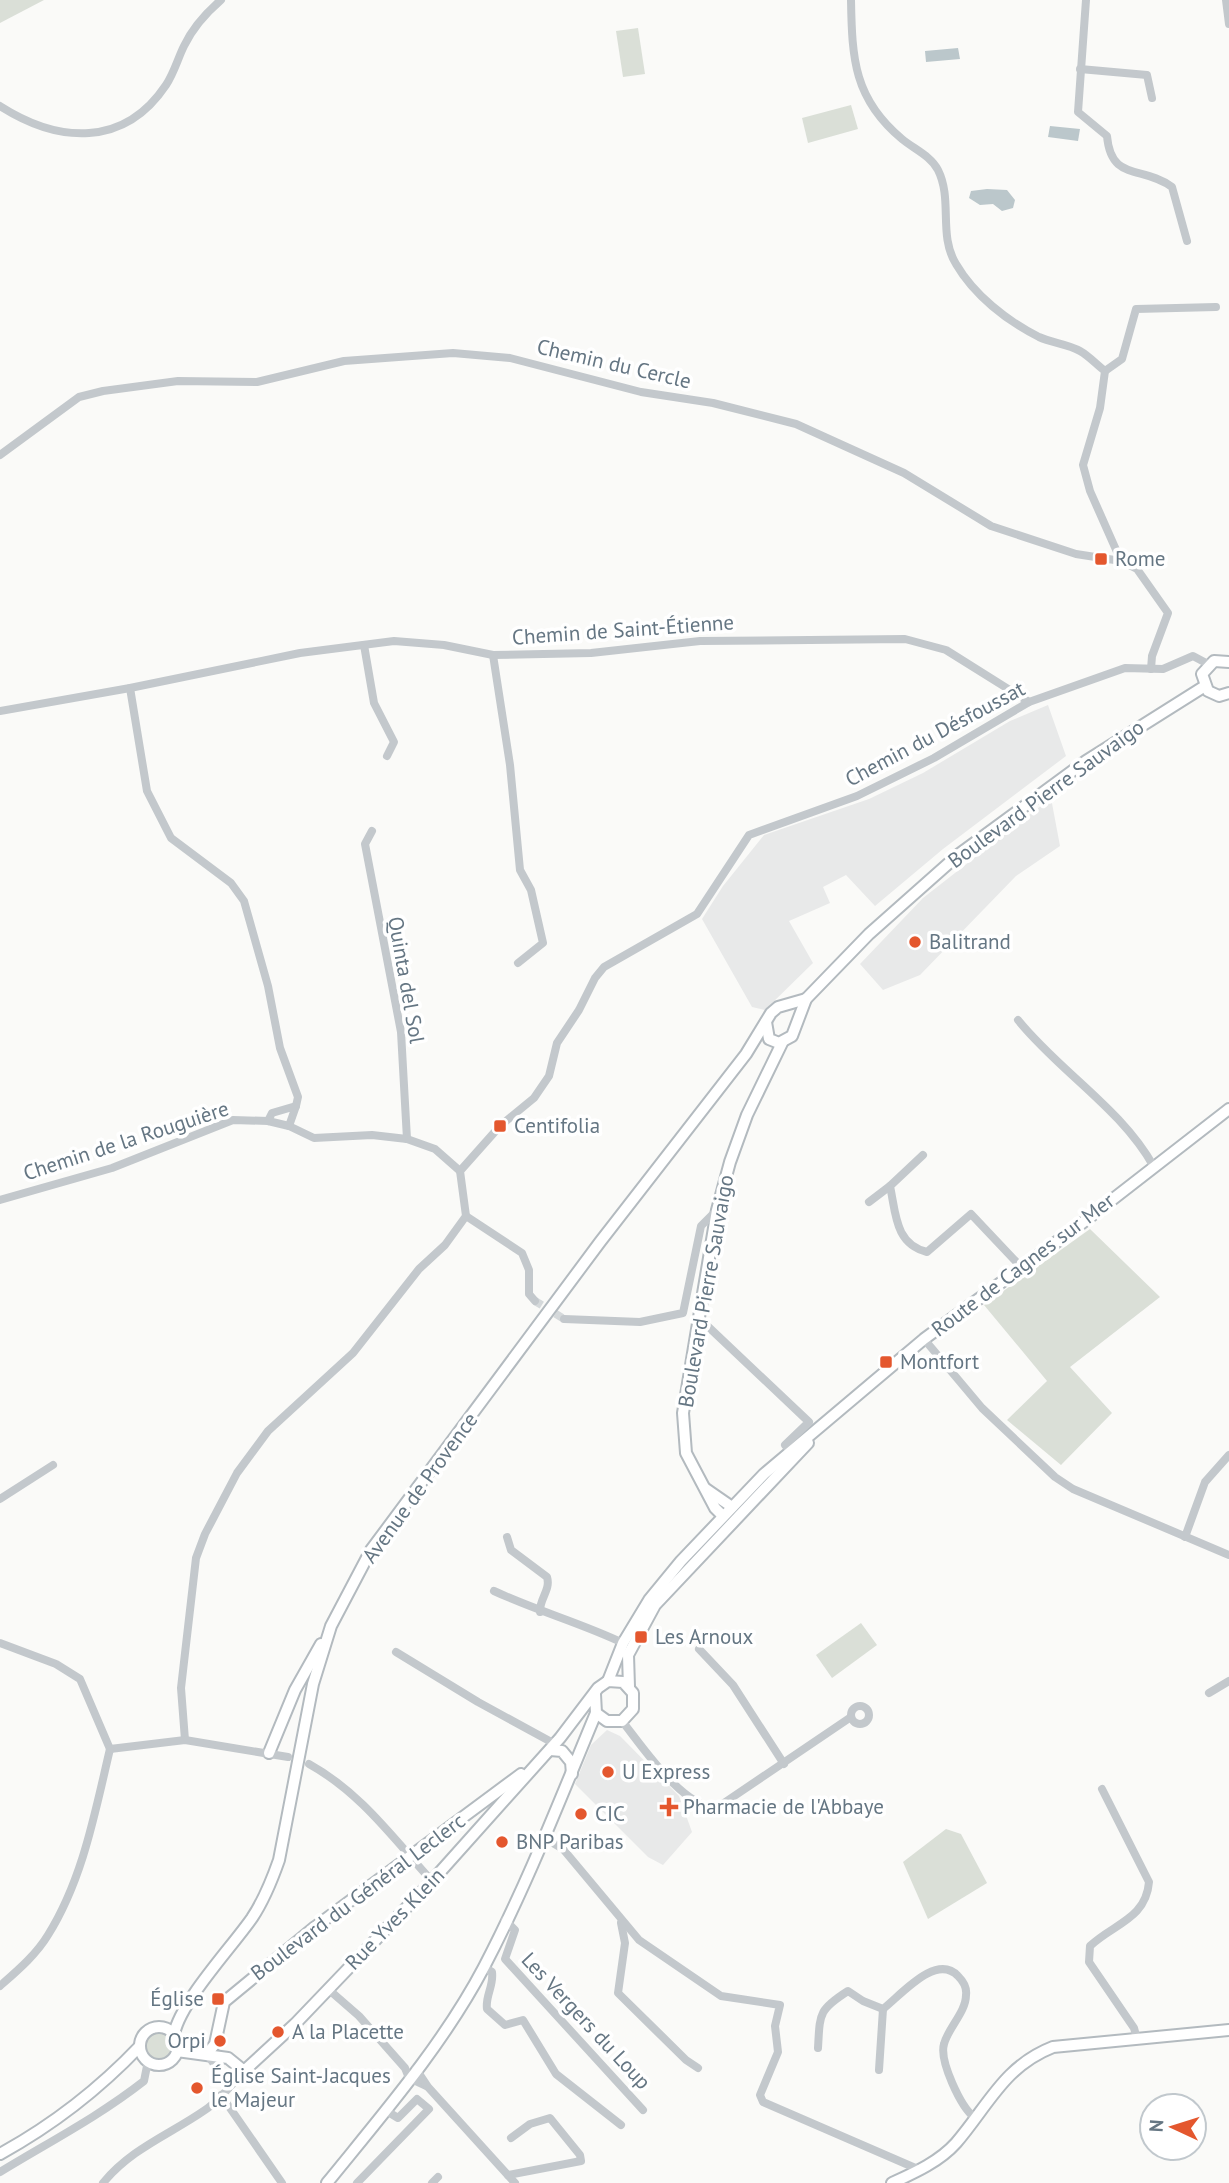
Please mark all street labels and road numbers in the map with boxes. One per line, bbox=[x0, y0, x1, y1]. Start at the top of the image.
street label: Chemin du Cercle bbox=[534, 333, 694, 394]
street label: Chemin de Saint-Étienne bbox=[511, 608, 735, 651]
street label: Chemin du Désfoussat bbox=[840, 675, 1029, 792]
street label: Boulevard Pierre Sauvaigo bbox=[942, 713, 1149, 874]
street label: Quinta del Sol bbox=[382, 914, 431, 1045]
street label: Chemin de la Rouguière bbox=[20, 1095, 232, 1186]
street label: Boulevard Pierre Sauvaigo bbox=[672, 1172, 739, 1409]
street label: Route de Cagnes sur Mer bbox=[926, 1187, 1119, 1342]
street label: Avenue de Provence bbox=[356, 1407, 483, 1568]
street label: Boulevard du Général Leclerc bbox=[245, 1807, 470, 1986]
street label: Rue Yves Klein bbox=[339, 1862, 450, 1975]
street label: Les Vergers du Loup bbox=[516, 1946, 657, 2095]

